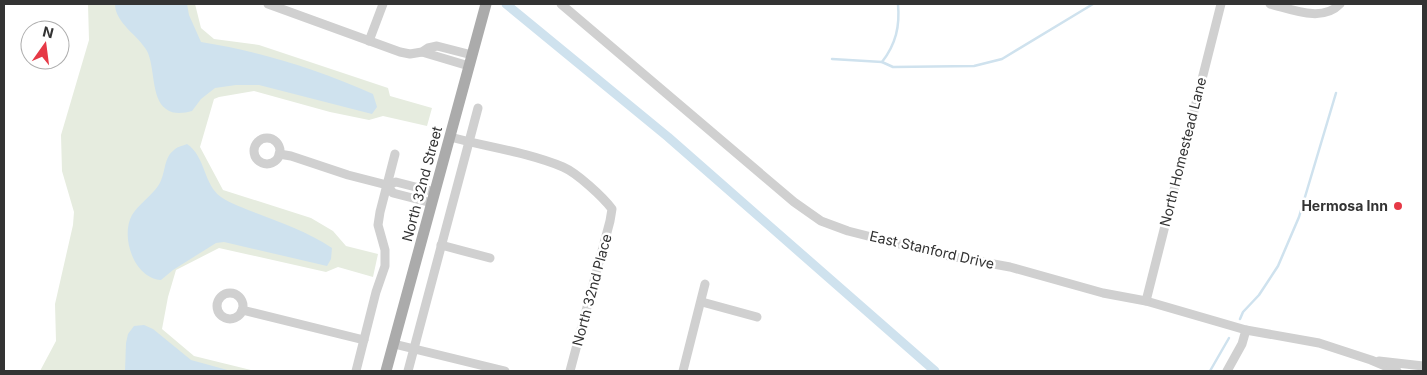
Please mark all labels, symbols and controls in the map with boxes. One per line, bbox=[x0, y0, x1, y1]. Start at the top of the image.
north arrow bbox=[20, 20, 70, 70]
text: N bbox=[41, 22, 55, 41]
street label: North Homestead Lane bbox=[1156, 76, 1209, 228]
street label: North 32nd Street bbox=[398, 124, 445, 243]
place label: Hermosa Inn bbox=[1301, 197, 1388, 214]
marker: Hermosa Inn bbox=[1392, 200, 1404, 212]
street label: East Stanford Drive bbox=[868, 227, 996, 272]
street label: North 32nd Place bbox=[568, 232, 615, 348]

